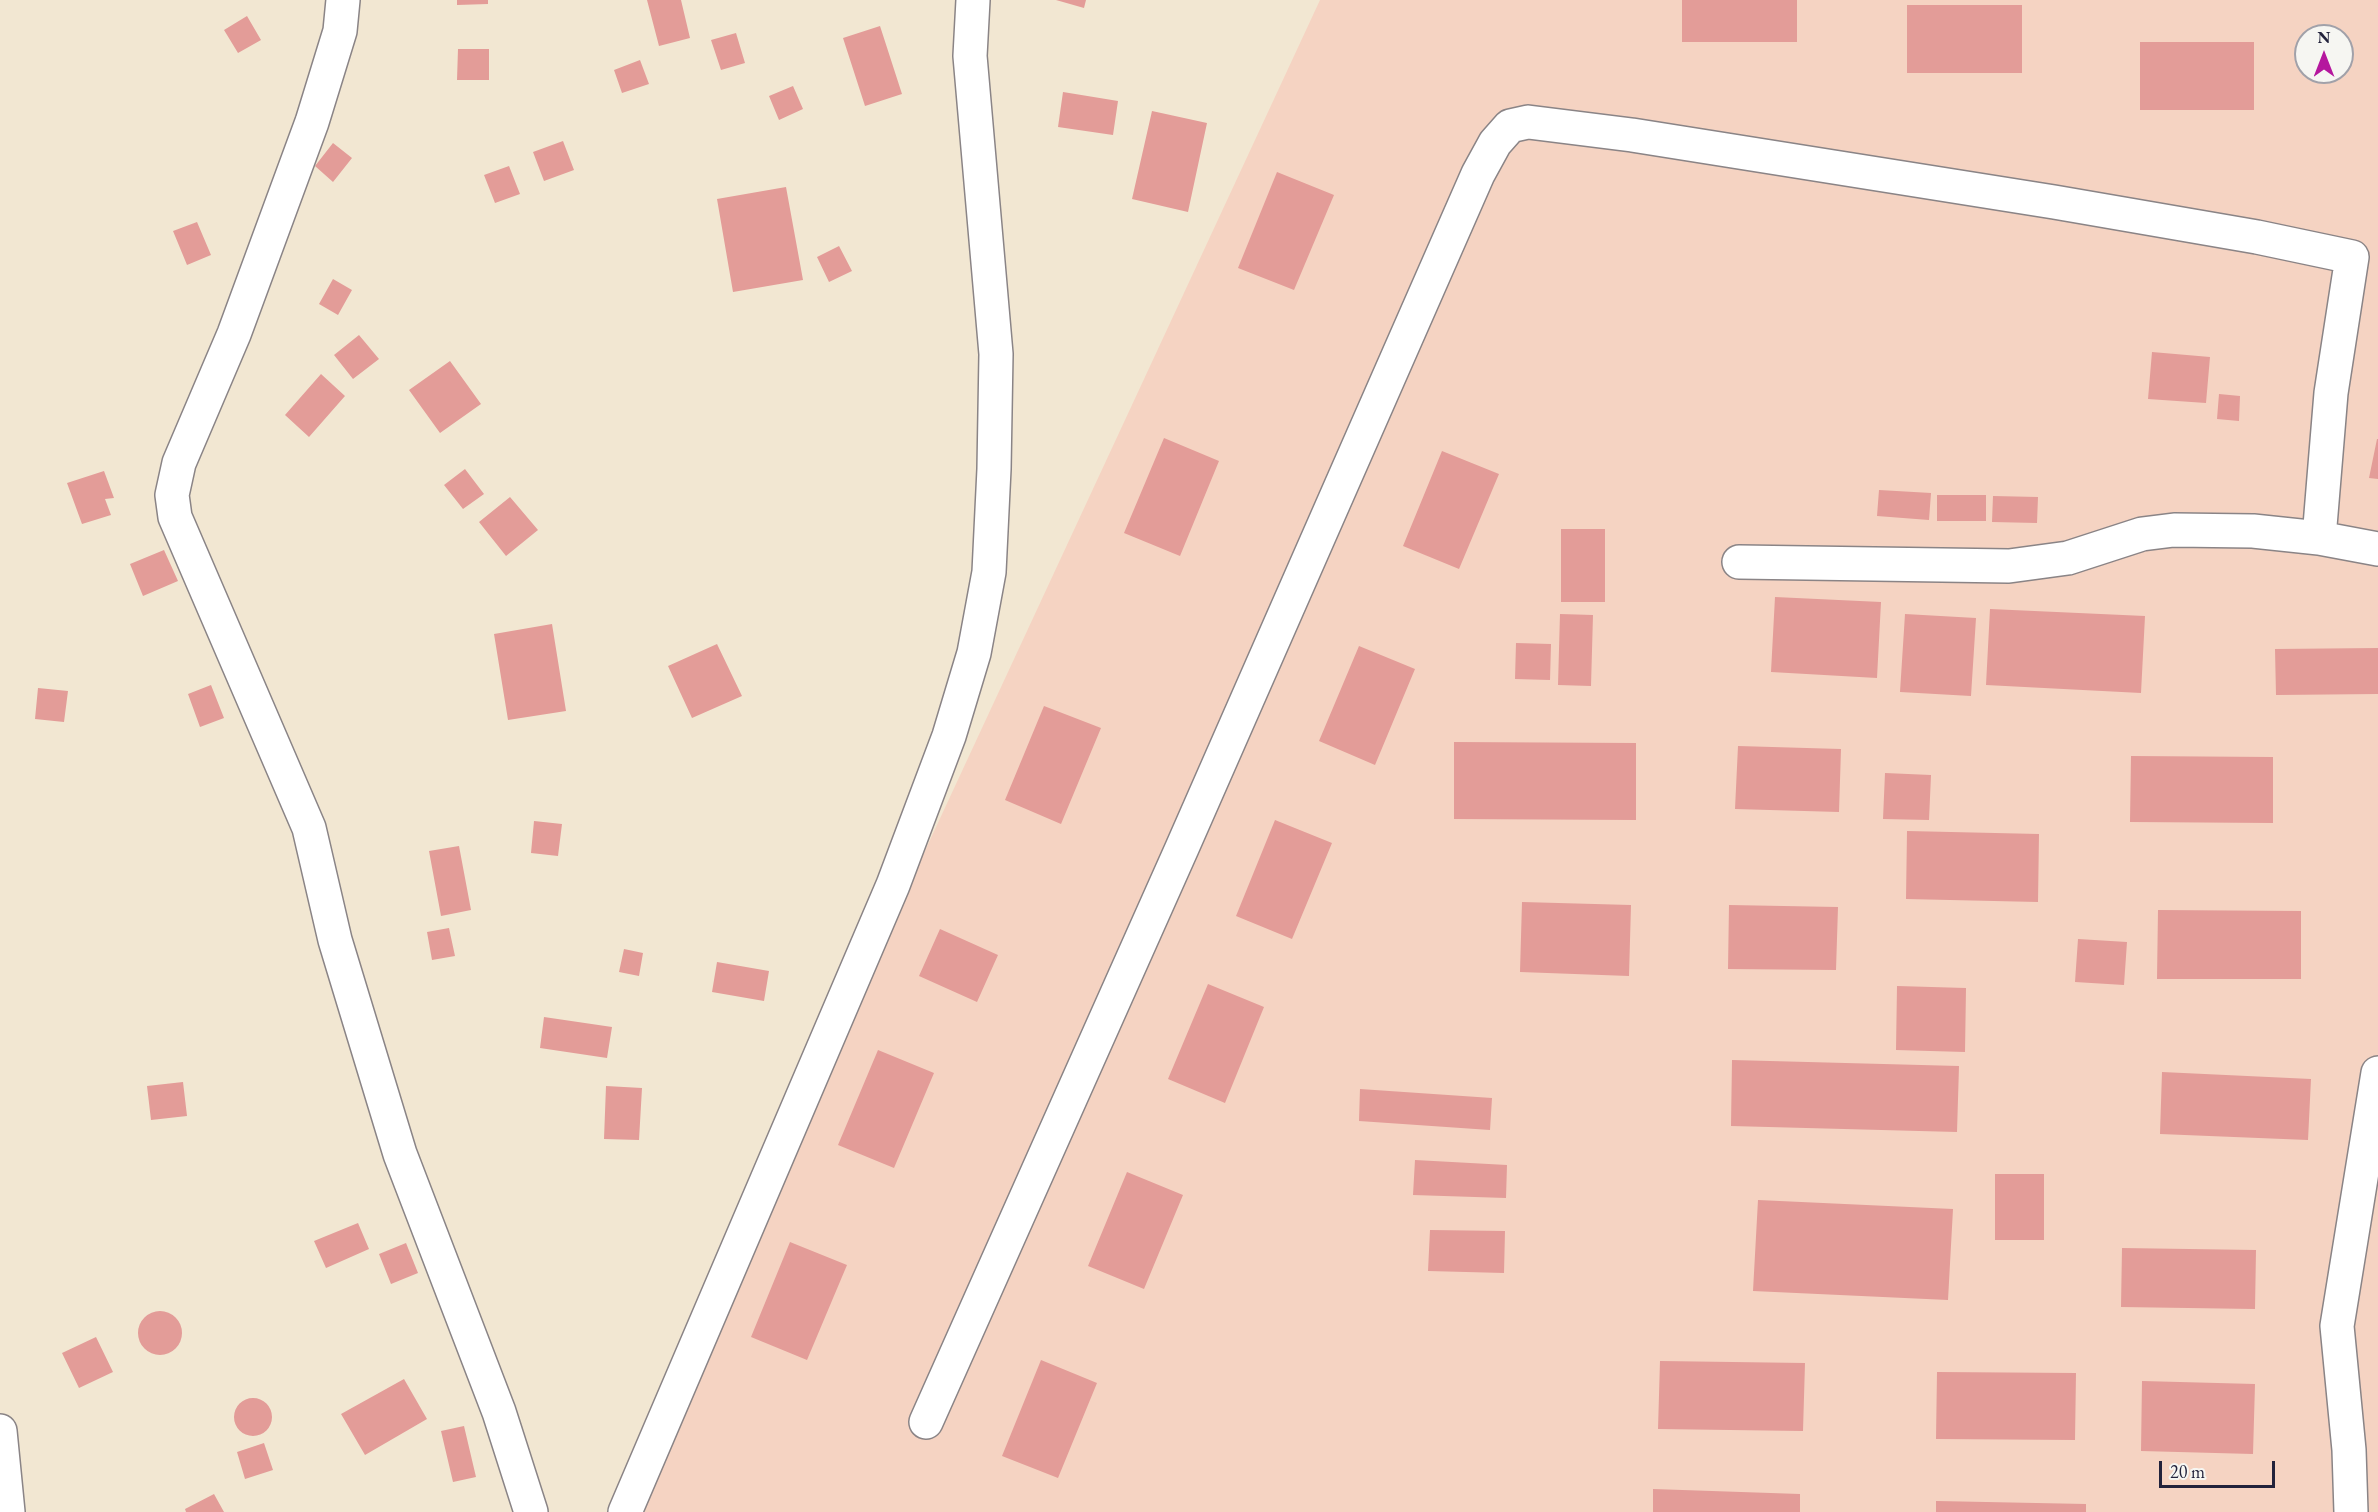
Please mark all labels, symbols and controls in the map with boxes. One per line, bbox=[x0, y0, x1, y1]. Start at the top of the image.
north arrow bbox=[2294, 24, 2354, 84]
text: N bbox=[2318, 27, 2330, 48]
scale bar bbox=[2162, 1449, 2278, 1487]
text: 20 m bbox=[2170, 1460, 2205, 1483]

